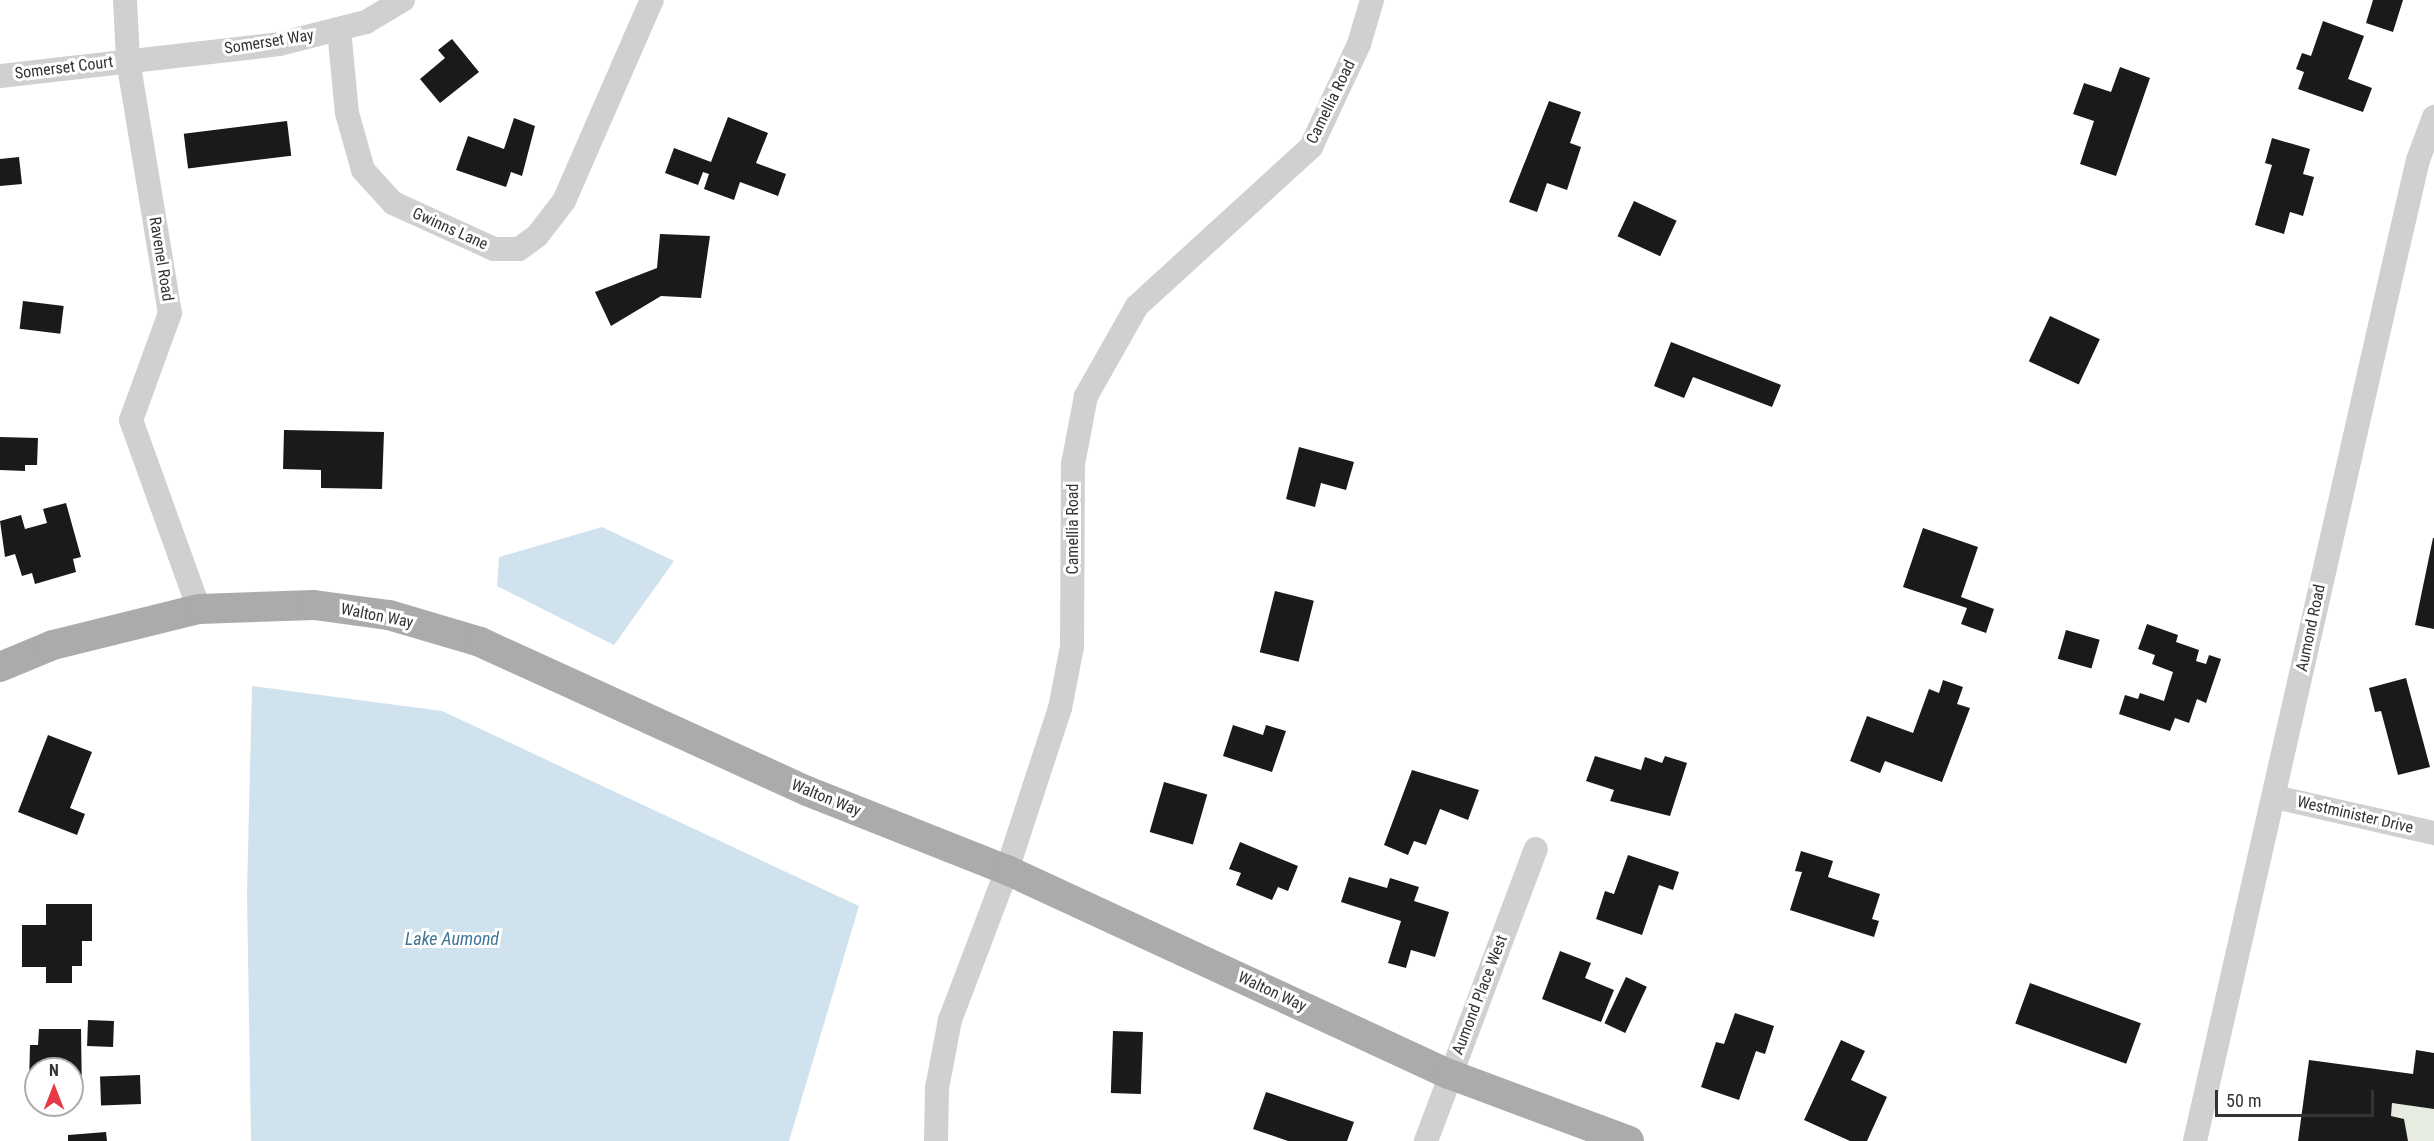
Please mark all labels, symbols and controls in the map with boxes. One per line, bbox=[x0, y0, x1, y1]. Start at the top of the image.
street label: Somerset Way bbox=[223, 25, 315, 59]
street label: Somerset Court bbox=[14, 52, 114, 84]
street label: Camellia Road bbox=[1302, 57, 1360, 147]
street label: Gwinns Lane bbox=[409, 204, 491, 254]
street label: Ravenel Road bbox=[145, 216, 177, 302]
street label: Camellia Road bbox=[1063, 484, 1083, 574]
street label: Aumond Road bbox=[2292, 583, 2330, 673]
street label: Walton Way bbox=[339, 600, 415, 632]
street label: Walton Way bbox=[788, 775, 864, 821]
street label: Westminister Drive bbox=[2295, 792, 2415, 838]
water label: Lake Aumond bbox=[405, 928, 499, 950]
street label: Aumond Place West bbox=[1448, 932, 1512, 1058]
street label: Walton Way bbox=[1235, 968, 1309, 1016]
north arrow bbox=[24, 1057, 84, 1117]
text: N bbox=[49, 1061, 59, 1080]
scale bar bbox=[2218, 1078, 2377, 1116]
text: 50 m bbox=[2226, 1090, 2261, 1111]

